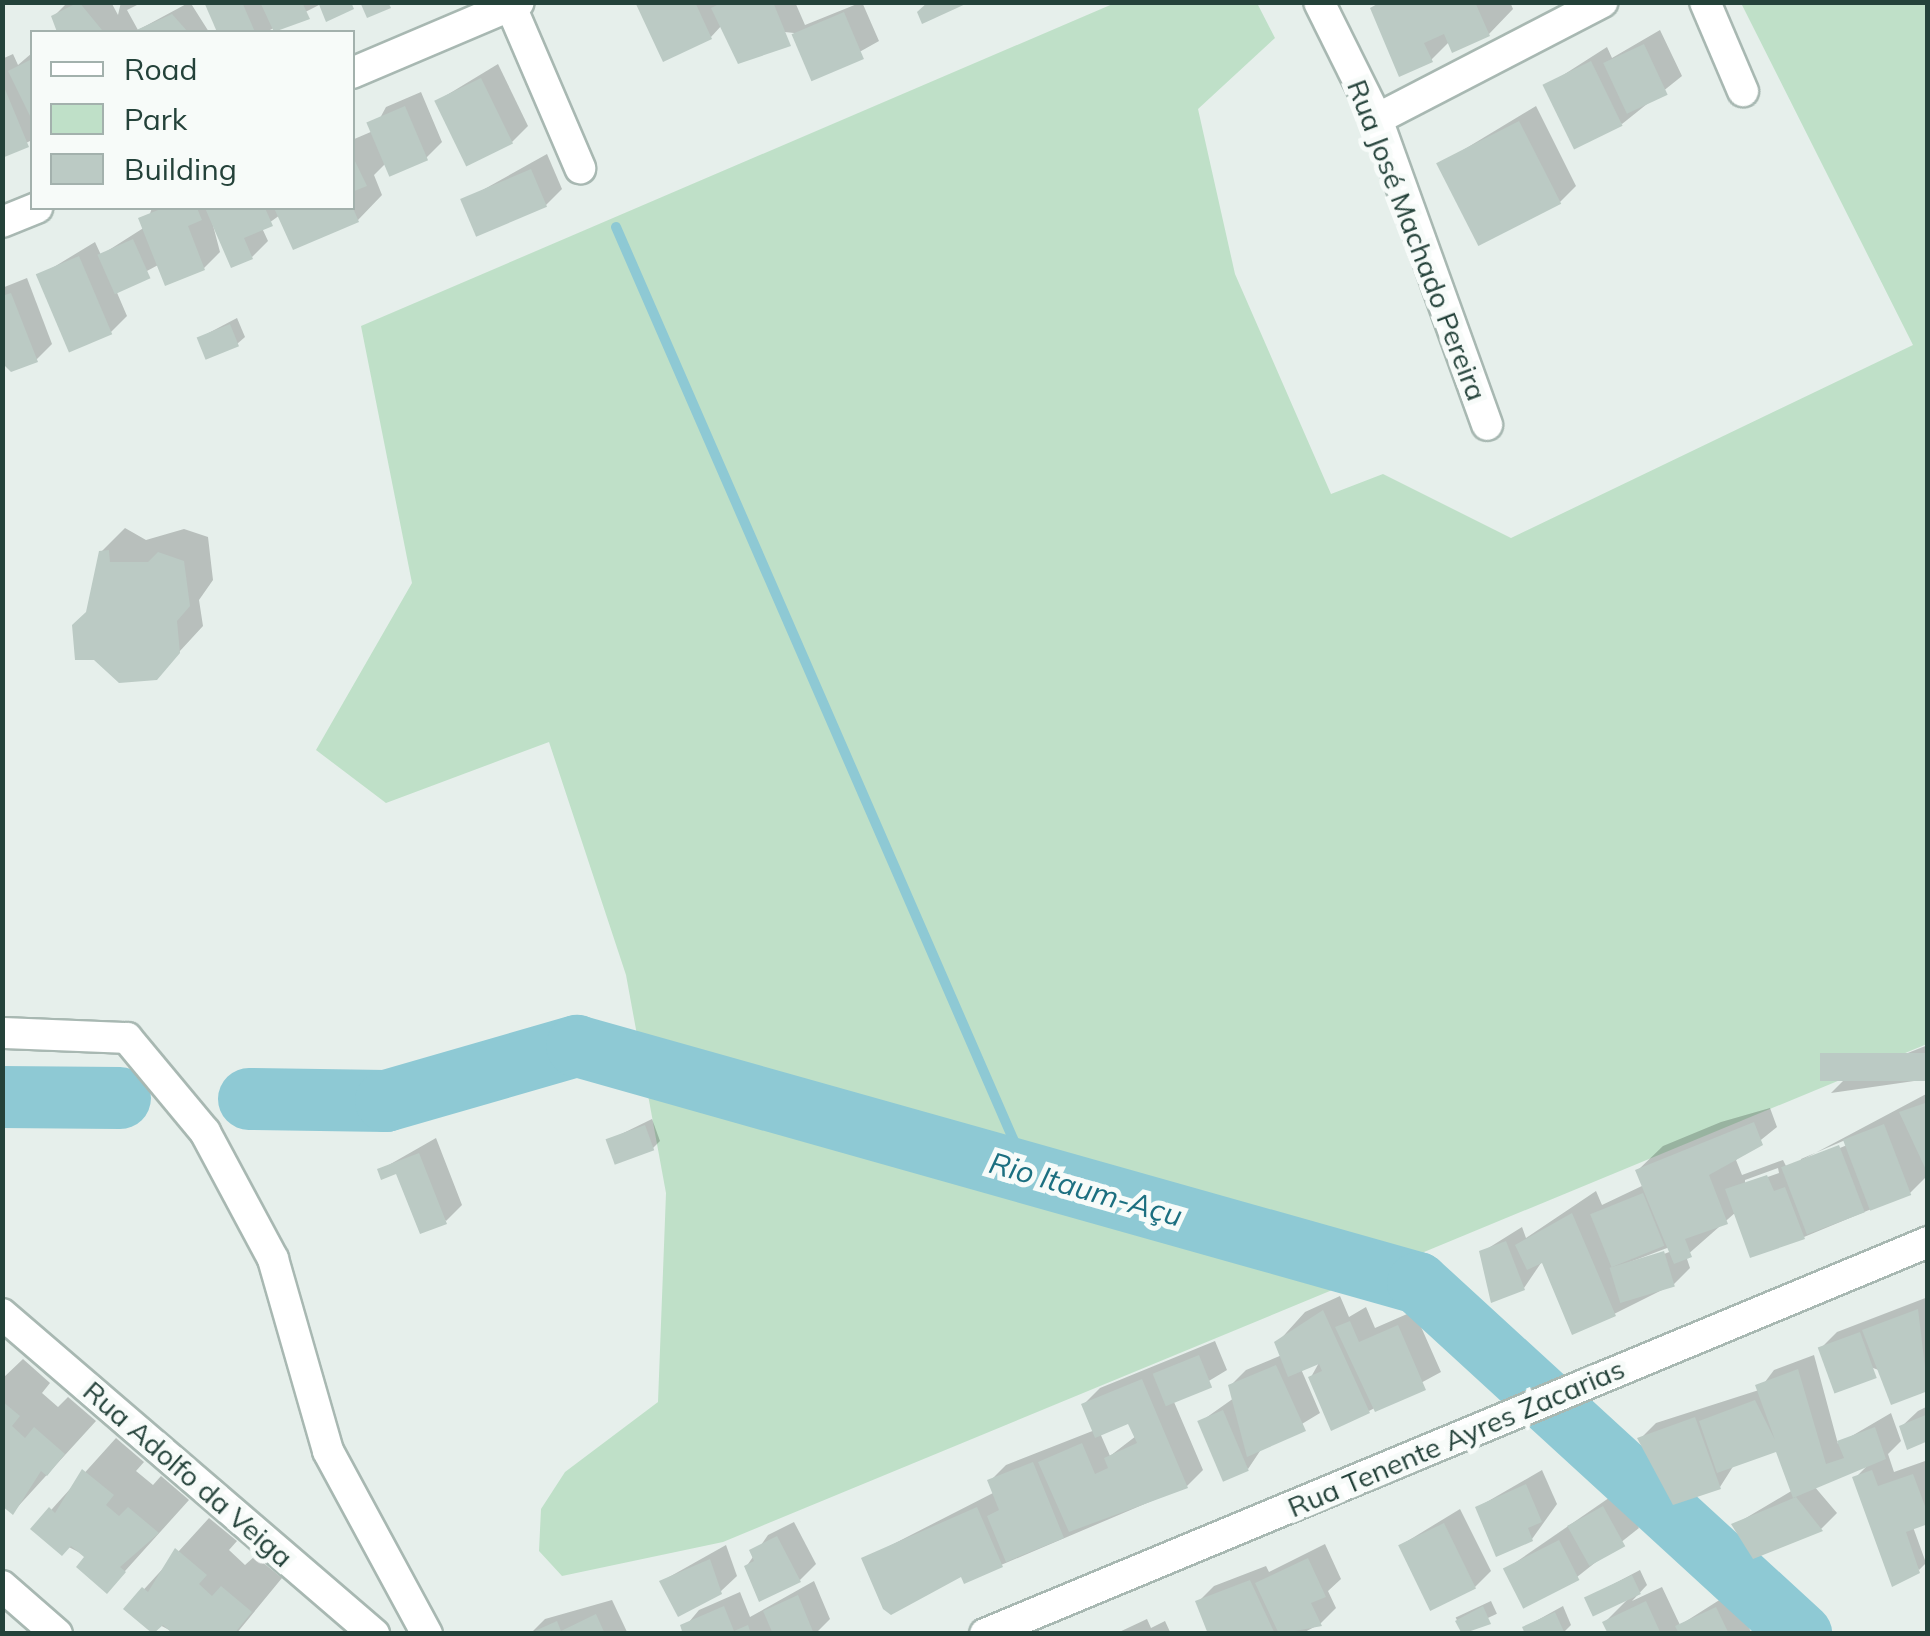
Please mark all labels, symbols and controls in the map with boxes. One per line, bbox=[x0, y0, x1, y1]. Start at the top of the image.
legend bbox=[30, 30, 355, 210]
text: Road bbox=[124, 50, 198, 88]
street label: Rua José Machado Pereira bbox=[1340, 75, 1494, 405]
text: Park bbox=[124, 100, 187, 138]
text: Building bbox=[124, 150, 237, 188]
water label: Rio Itaum-Açu bbox=[985, 1144, 1187, 1234]
street label: Rua Tenente Ayres Zacarias bbox=[1283, 1352, 1629, 1524]
street label: Rua Adolfo da Veiga bbox=[76, 1374, 300, 1574]

